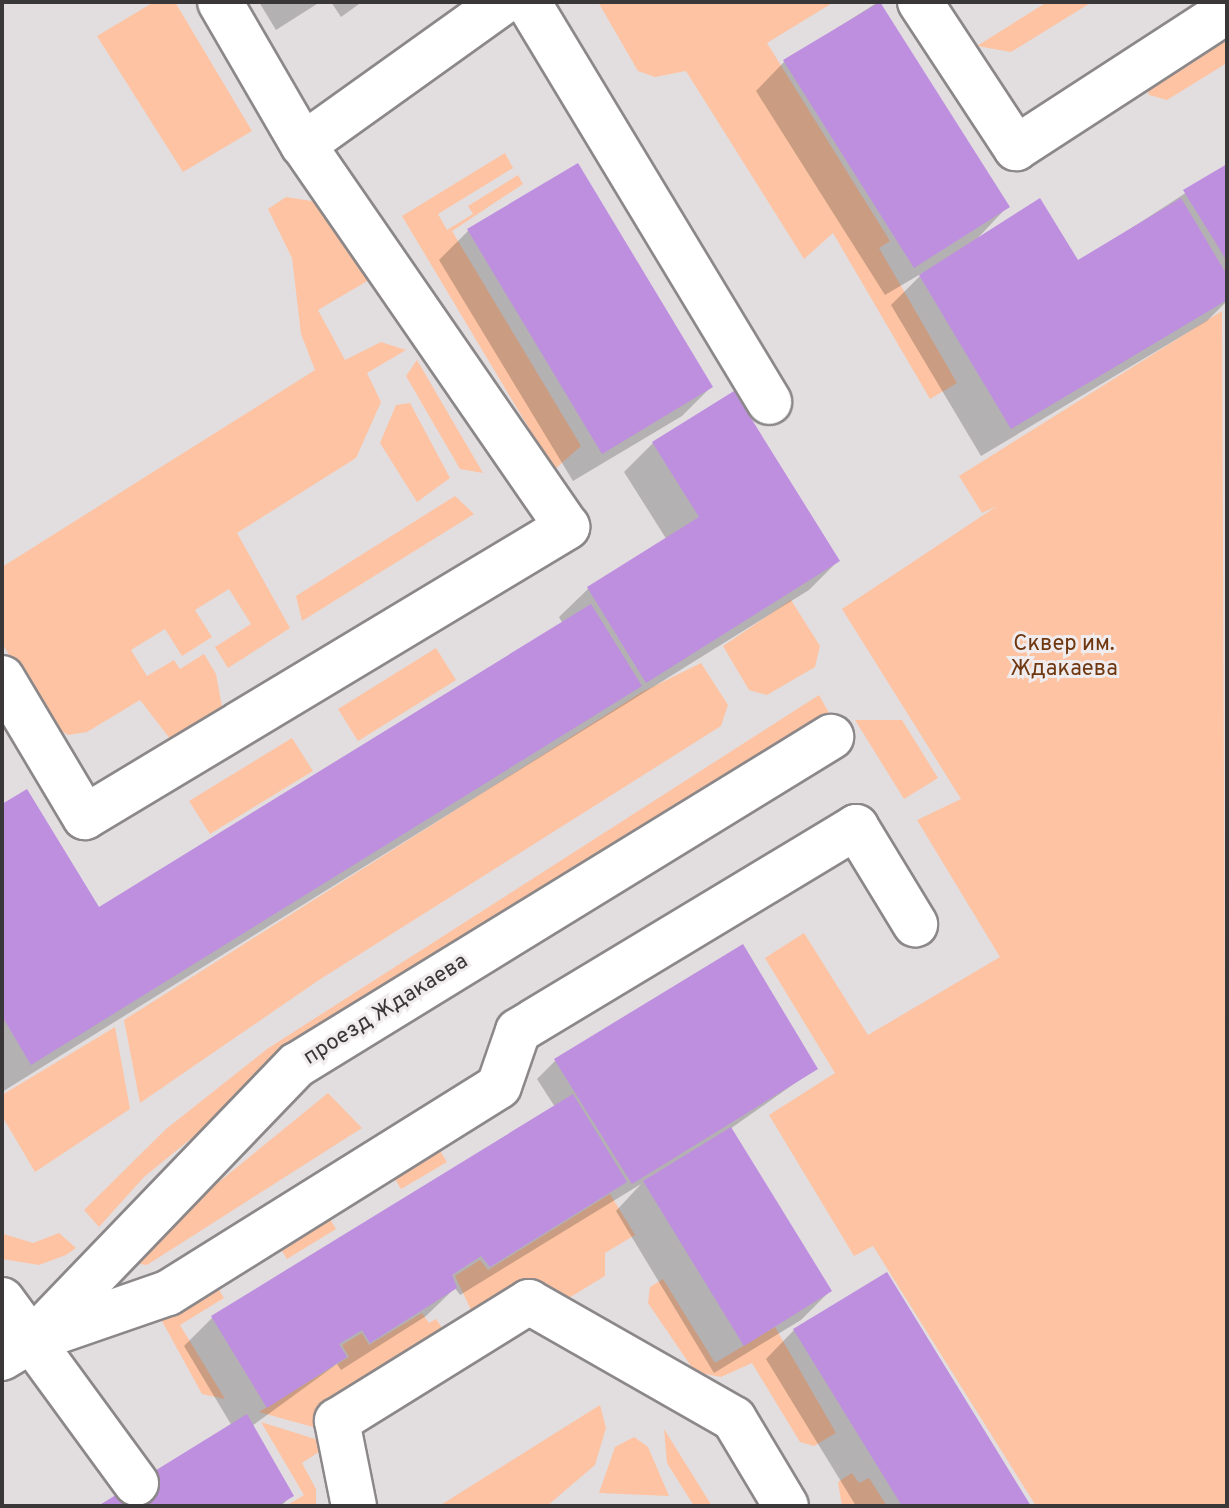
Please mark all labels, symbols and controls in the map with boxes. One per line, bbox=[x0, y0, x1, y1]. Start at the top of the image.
park label: Сквер им. Ждакаева bbox=[1010, 631, 1118, 682]
street label: проезд Ждакаева bbox=[299, 949, 473, 1071]

